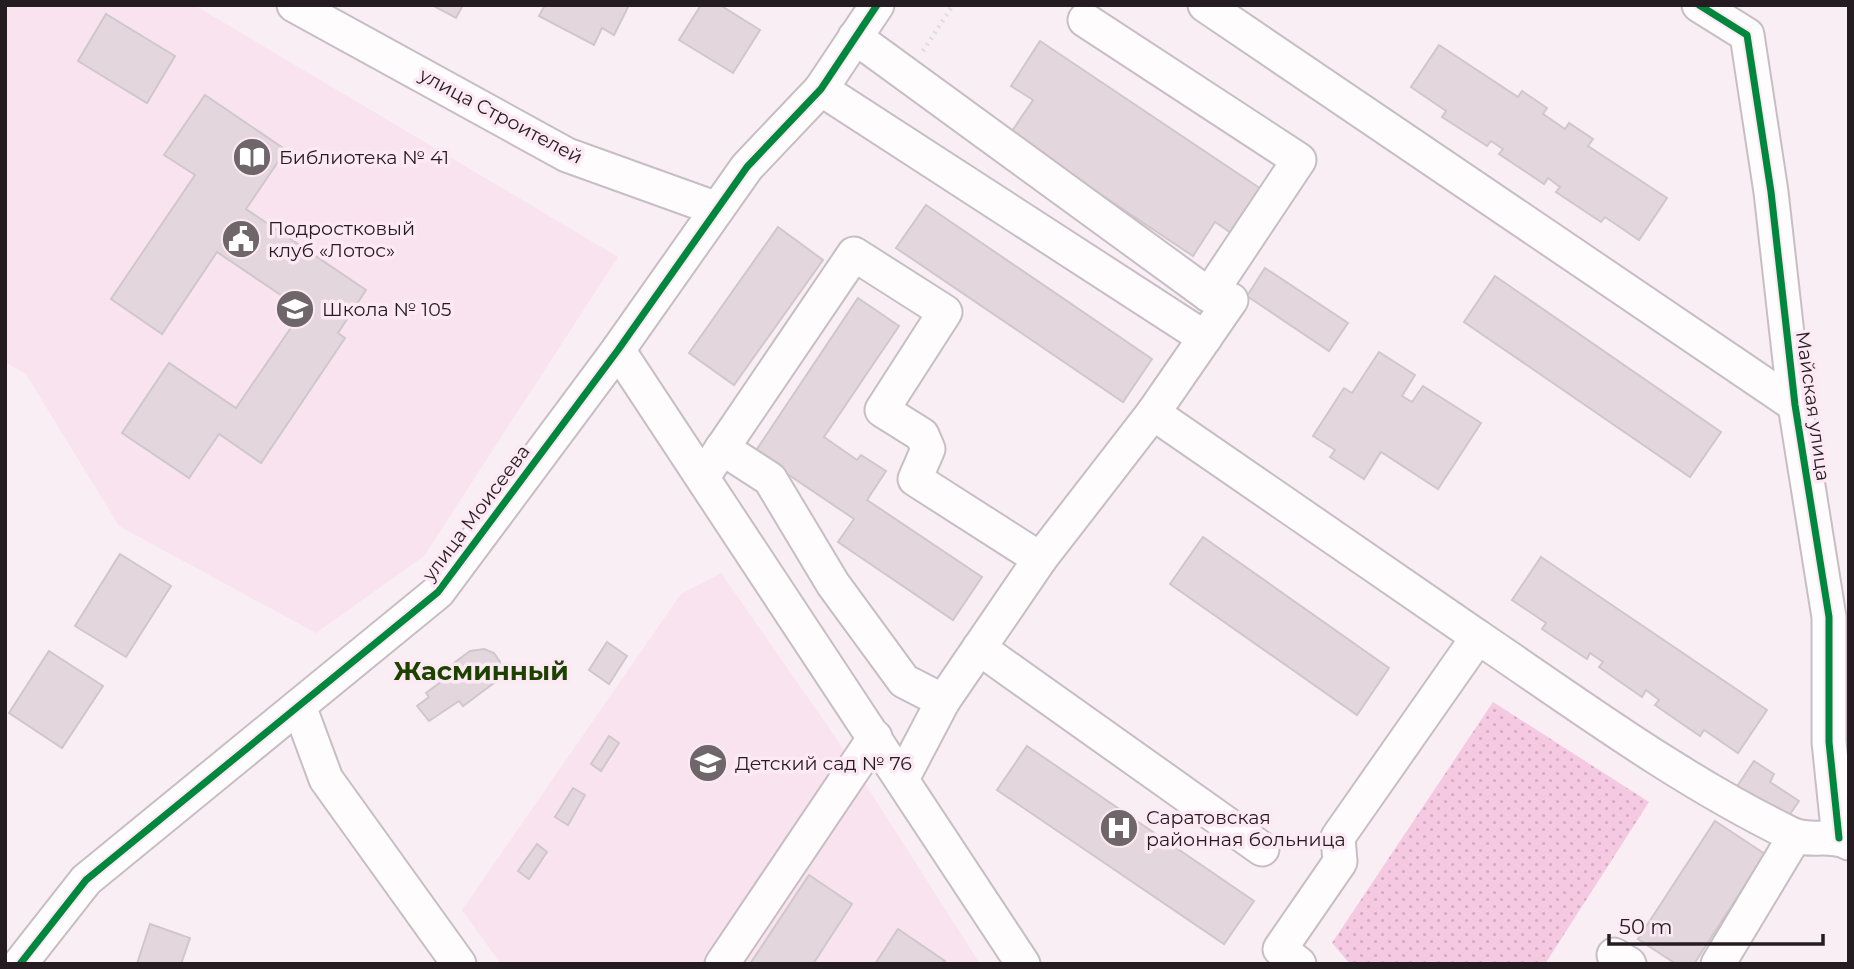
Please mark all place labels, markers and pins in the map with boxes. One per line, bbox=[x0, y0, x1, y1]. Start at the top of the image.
library icon: Библиотека № 41 bbox=[231, 136, 273, 178]
place label: Библиотека № 41 bbox=[279, 146, 449, 169]
place label: Подростковый клуб «Лотос» bbox=[268, 217, 415, 262]
public building icon: Подростковый клуб «Лотос» bbox=[220, 218, 262, 260]
school or university icon: Школа № 105 bbox=[274, 288, 316, 330]
place label: Школа № 105 bbox=[322, 298, 452, 321]
school or university icon: Детский сад № 76 bbox=[687, 742, 729, 784]
place label: Детский сад № 76 bbox=[735, 752, 912, 775]
place label: Саратовская районная больница bbox=[1146, 806, 1346, 851]
hospital icon: Саратовская районная больница bbox=[1098, 807, 1140, 849]

